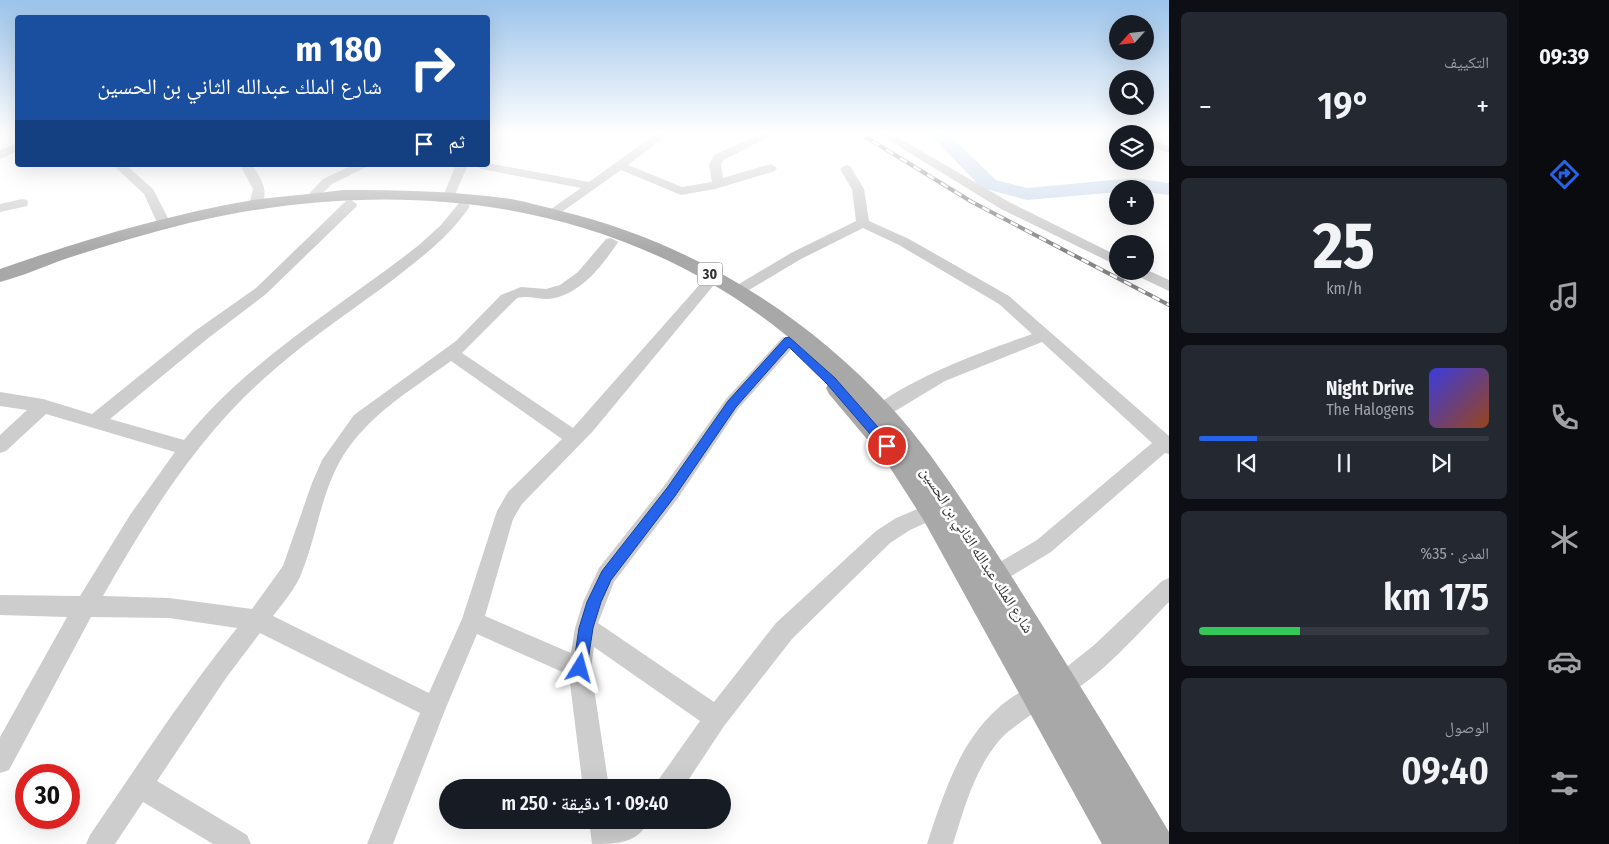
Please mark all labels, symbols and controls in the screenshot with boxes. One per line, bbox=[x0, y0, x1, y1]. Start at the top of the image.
north arrow bbox=[1109, 15, 1154, 60]
map controls bbox=[1109, 15, 1154, 280]
text: 180 m bbox=[296, 28, 382, 70]
icon: right bbox=[400, 35, 465, 100]
text: 09:39 bbox=[1539, 43, 1589, 70]
text: التكييف bbox=[1444, 53, 1489, 72]
button: search bbox=[1109, 70, 1154, 115]
text: شارع الملك عبدالله الثاني بن الحسين bbox=[97, 73, 382, 100]
text: 19° bbox=[1317, 83, 1370, 129]
text: − bbox=[1199, 90, 1212, 123]
text: + bbox=[1476, 90, 1489, 123]
button: layers bbox=[1109, 125, 1154, 170]
icon: arrive bbox=[410, 130, 438, 158]
text: ثم bbox=[448, 130, 465, 153]
icon: directions bbox=[1547, 157, 1582, 192]
button: + bbox=[1109, 180, 1154, 225]
text: 25 bbox=[1313, 207, 1375, 285]
button: − bbox=[1109, 235, 1154, 280]
road number: 30 bbox=[698, 262, 722, 286]
text: km/h bbox=[1326, 279, 1362, 298]
icon: music bbox=[1547, 279, 1582, 314]
text: Night Drive bbox=[1326, 377, 1414, 400]
text: The Halogens bbox=[1326, 400, 1414, 419]
icon: phone bbox=[1547, 400, 1582, 435]
pin bbox=[866, 425, 908, 467]
icon: arrive bbox=[873, 432, 901, 460]
icon: previous bbox=[1233, 449, 1261, 477]
icon: pause bbox=[1330, 449, 1358, 477]
icon: next bbox=[1427, 449, 1455, 477]
street label: شارع الملك عبدالله الثاني بن الحسين bbox=[914, 464, 1038, 638]
icon: climate bbox=[1547, 522, 1582, 557]
text: المدى · 35% bbox=[1420, 544, 1489, 563]
text: 175 km bbox=[1383, 574, 1489, 620]
position arrow bbox=[553, 641, 605, 693]
icon: car bbox=[1547, 644, 1582, 679]
text: الوصول bbox=[1445, 718, 1489, 737]
text: 09:40 bbox=[1401, 748, 1489, 794]
speed limit sign: 30 bbox=[15, 764, 80, 829]
icon: filters bbox=[1547, 766, 1582, 801]
text: 09:40 · 1 دقيقة · 250 m bbox=[501, 792, 669, 815]

